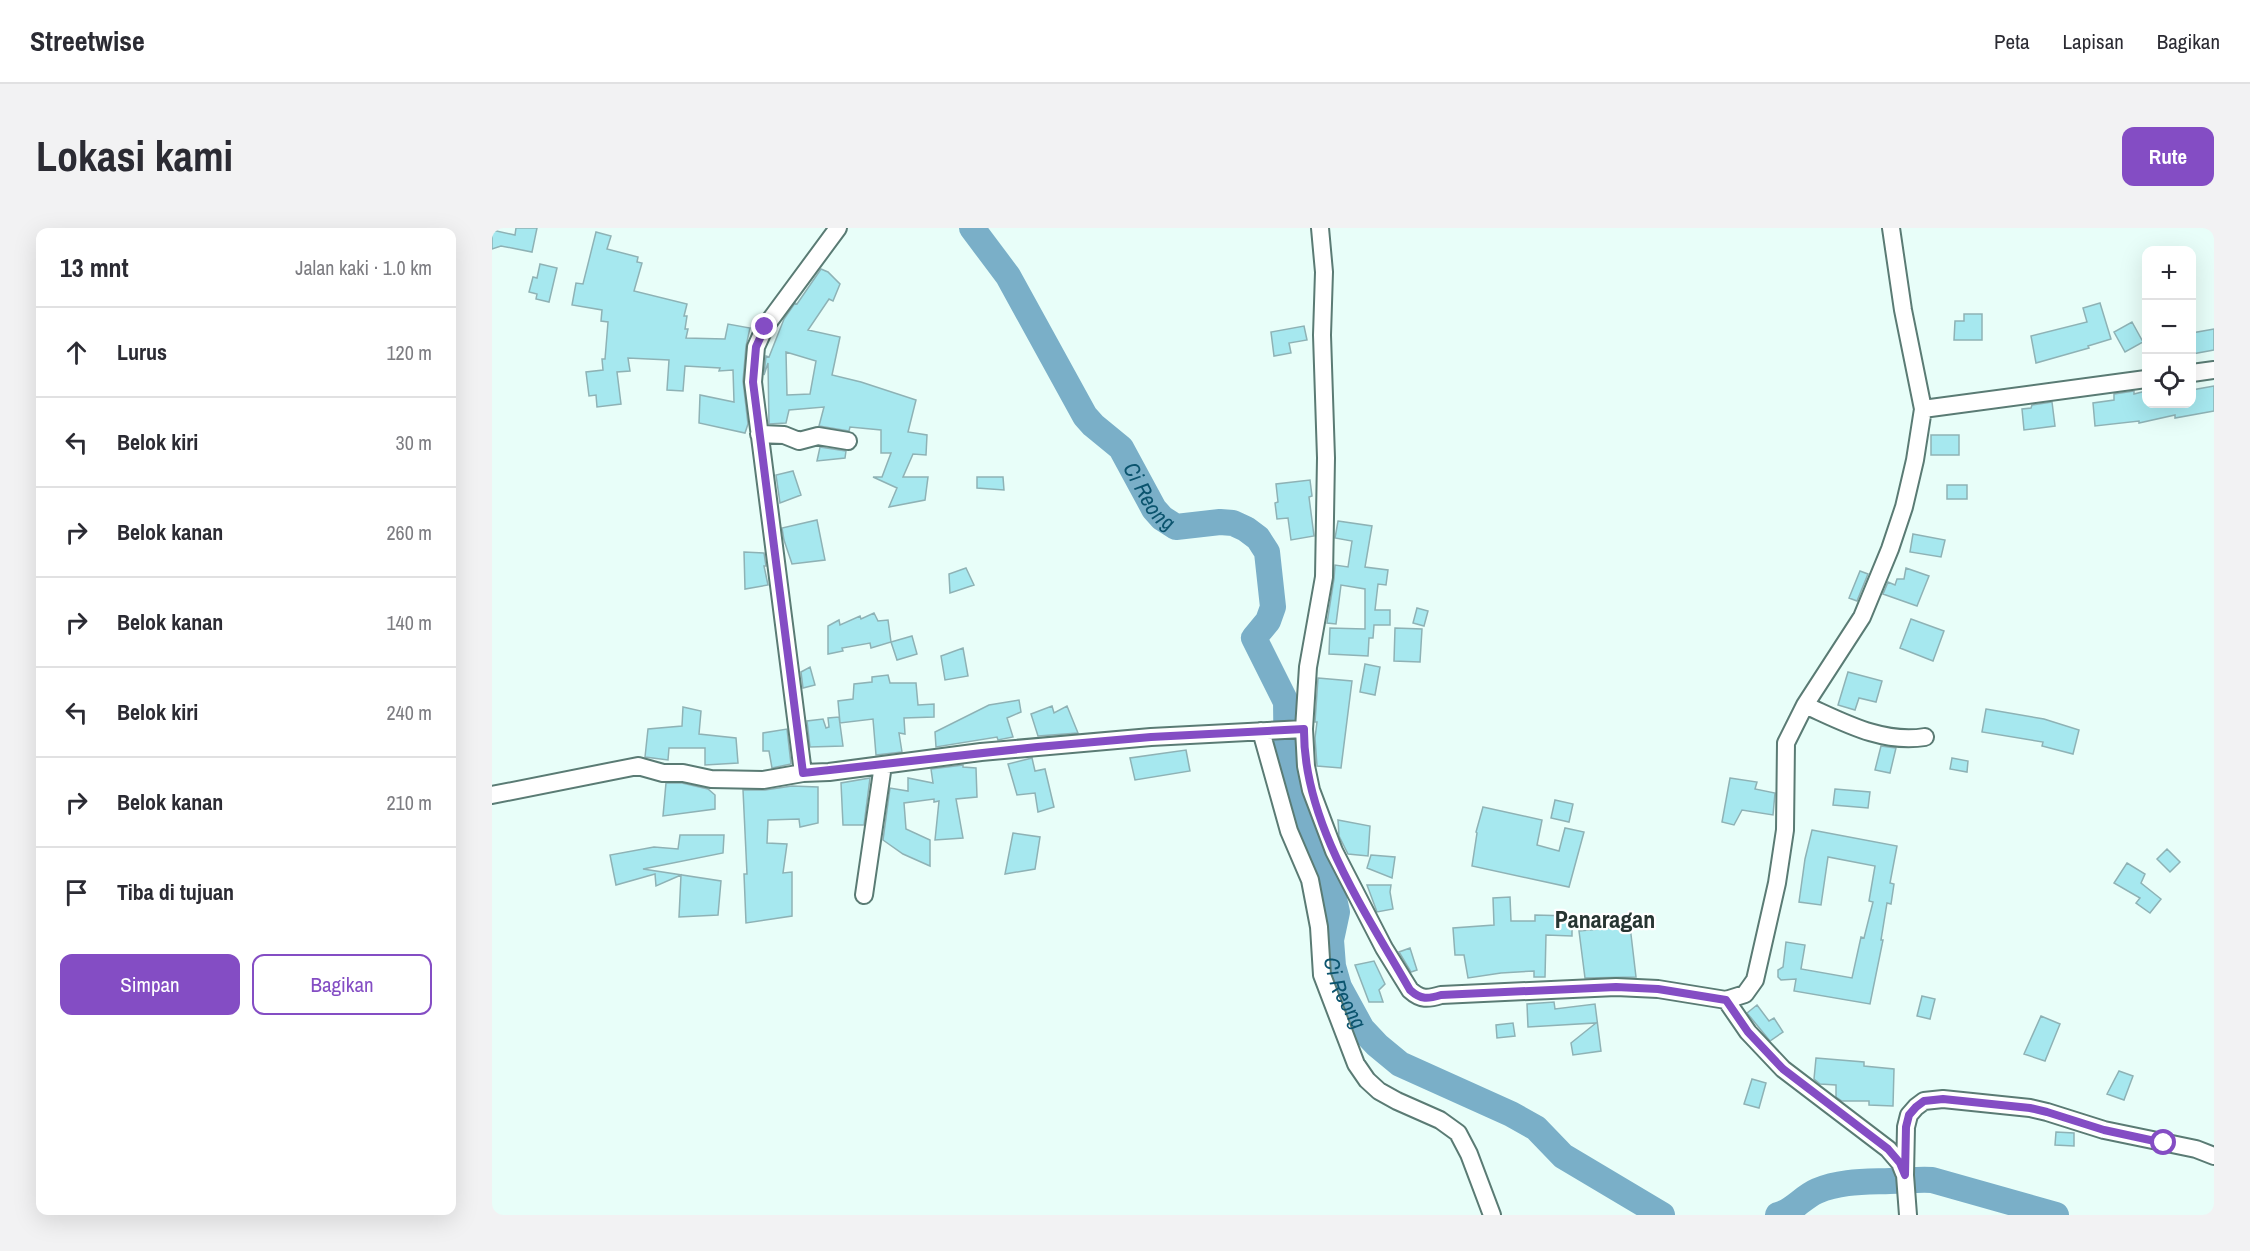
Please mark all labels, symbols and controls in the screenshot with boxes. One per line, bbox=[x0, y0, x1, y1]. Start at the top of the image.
text: Streetwise bbox=[30, 22, 145, 60]
text: Peta bbox=[1994, 27, 2030, 56]
text: Lapisan bbox=[2063, 27, 2124, 56]
text: Bagikan bbox=[2157, 27, 2220, 56]
button: Rute bbox=[2122, 127, 2214, 186]
text: Lokasi kami bbox=[36, 128, 233, 184]
map controls bbox=[2142, 246, 2196, 408]
button: + bbox=[2142, 246, 2196, 300]
text: 13 mnt bbox=[60, 250, 129, 285]
text: Jalan kaki · 1.0 km bbox=[295, 254, 432, 281]
button: − bbox=[2142, 300, 2196, 354]
route end bbox=[751, 313, 777, 339]
icon: ahead bbox=[60, 336, 93, 369]
text: Lurus bbox=[117, 337, 167, 367]
text: 120 m bbox=[386, 339, 432, 366]
button: locate bbox=[2142, 354, 2196, 408]
icon: left bbox=[60, 426, 93, 459]
text: Belok kiri bbox=[117, 427, 198, 457]
text: 30 m bbox=[396, 429, 432, 456]
water label: Ci Reong bbox=[1116, 457, 1181, 537]
icon: right bbox=[60, 516, 93, 549]
text: Belok kanan bbox=[117, 517, 223, 547]
text: 260 m bbox=[386, 519, 432, 546]
icon: right bbox=[60, 606, 93, 639]
text: Belok kanan bbox=[117, 607, 223, 637]
text: 140 m bbox=[386, 609, 432, 636]
icon: left bbox=[60, 696, 93, 729]
text: Belok kiri bbox=[117, 697, 198, 727]
text: 240 m bbox=[386, 699, 432, 726]
icon: right bbox=[60, 786, 93, 819]
text: Belok kanan bbox=[117, 787, 223, 817]
text: 210 m bbox=[386, 789, 432, 816]
icon: arrive bbox=[60, 876, 93, 909]
text: Tiba di tujuan bbox=[117, 877, 234, 907]
district label: Panaragan bbox=[1555, 903, 1655, 935]
button: Simpan bbox=[60, 954, 240, 1015]
button: Bagikan bbox=[252, 954, 432, 1015]
water label: Ci Reong bbox=[1317, 956, 1374, 1034]
route start bbox=[2150, 1129, 2176, 1155]

